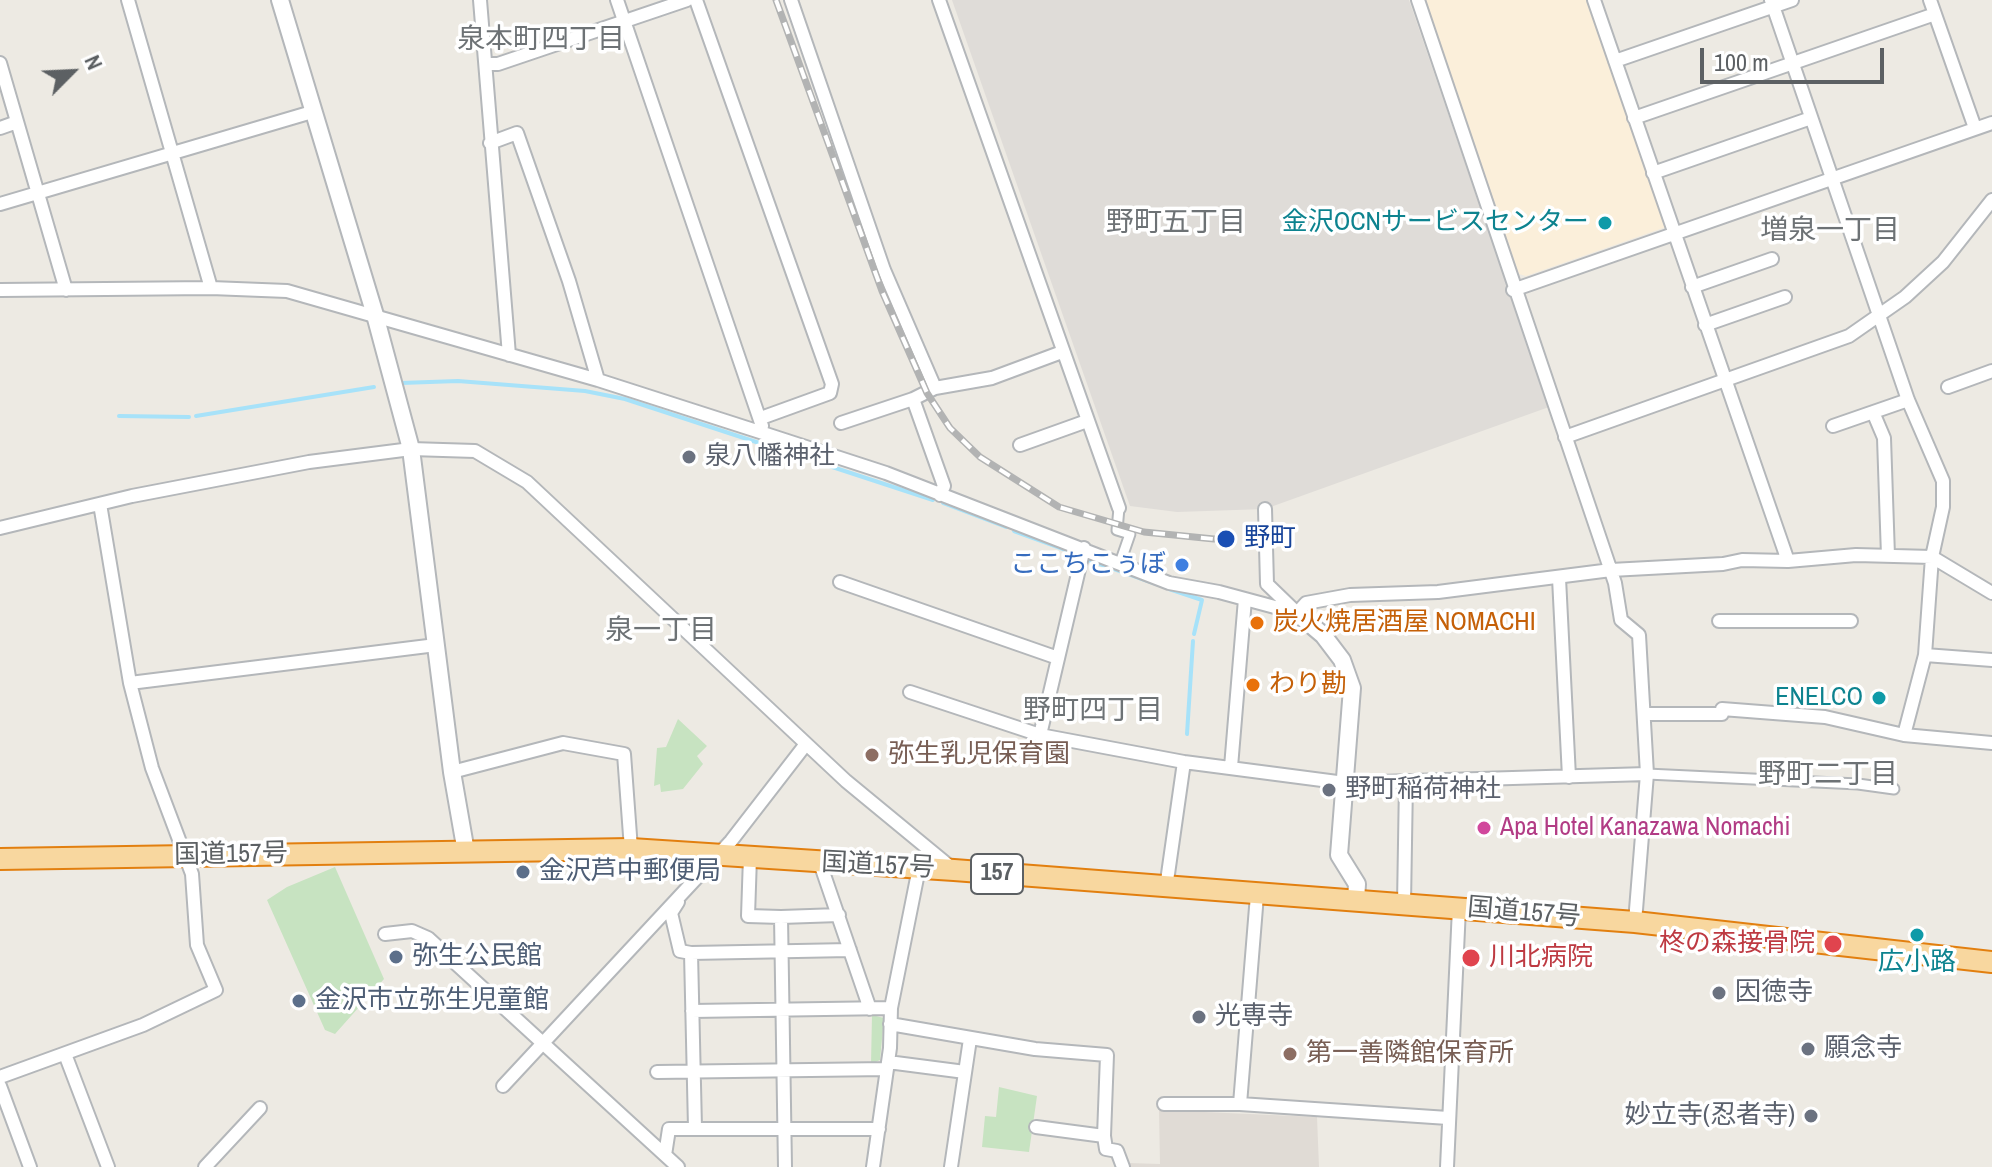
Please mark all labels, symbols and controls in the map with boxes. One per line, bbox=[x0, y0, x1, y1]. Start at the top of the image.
district label: 泉本町四丁目 bbox=[457, 23, 625, 57]
north arrow bbox=[32, 32, 112, 112]
scale bar bbox=[1704, 32, 1888, 82]
text: 100 m bbox=[1714, 46, 1769, 78]
text: N bbox=[78, 50, 110, 74]
district label: 野町五丁目 bbox=[1106, 206, 1246, 240]
place label: 金沢OCNサービスセンター bbox=[1282, 207, 1589, 239]
marker: 金沢OCNサービスセンター bbox=[1596, 214, 1614, 232]
district label: 増泉一丁目 bbox=[1760, 214, 1900, 248]
place label: 泉八幡神社 bbox=[705, 441, 835, 473]
marker: 泉八幡神社 bbox=[680, 448, 698, 466]
place label: 野町 bbox=[1244, 523, 1296, 555]
marker: 野町 bbox=[1215, 528, 1237, 550]
place label: ここちこぅぼ bbox=[1010, 549, 1166, 581]
marker: ここちこぅぼ bbox=[1173, 556, 1191, 574]
place label: 炭火焼居酒屋 NOMACHI bbox=[1273, 607, 1536, 639]
district label: 泉一丁目 bbox=[605, 614, 717, 648]
marker: 炭火焼居酒屋 NOMACHI bbox=[1248, 614, 1266, 632]
place label: わり勘 bbox=[1269, 669, 1347, 701]
marker: わり勘 bbox=[1244, 676, 1262, 694]
place label: ENELCO bbox=[1775, 682, 1863, 714]
marker: ENELCO bbox=[1870, 689, 1888, 707]
district label: 野町四丁目 bbox=[1023, 694, 1163, 728]
place label: 弥生乳児保育園 bbox=[888, 739, 1070, 771]
marker: 弥生乳児保育園 bbox=[863, 746, 881, 764]
district label: 野町二丁目 bbox=[1758, 758, 1898, 792]
place label: 野町稲荷神社 bbox=[1345, 774, 1501, 806]
marker: 野町稲荷神社 bbox=[1320, 781, 1338, 799]
place label: Apa Hotel Kanazawa Nomachi bbox=[1500, 812, 1790, 844]
marker: Apa Hotel Kanazawa Nomachi bbox=[1475, 819, 1493, 837]
street label: 国道157号 bbox=[174, 838, 288, 872]
street label: 国道157号 bbox=[820, 847, 936, 885]
road number: 157 bbox=[971, 854, 1023, 894]
place label: 金沢芦中郵便局 bbox=[539, 856, 721, 888]
marker: 金沢芦中郵便局 bbox=[514, 863, 532, 881]
street label: 国道157号 bbox=[1466, 893, 1582, 933]
marker: 広小路 bbox=[1908, 926, 1926, 944]
place label: 柊の森接骨院 bbox=[1659, 928, 1815, 960]
marker: 柊の森接骨院 bbox=[1822, 933, 1844, 955]
place label: 弥生公民館 bbox=[412, 941, 542, 973]
place label: 川北病院 bbox=[1489, 942, 1593, 974]
marker: 川北病院 bbox=[1460, 947, 1482, 969]
place label: 広小路 bbox=[1878, 947, 1956, 979]
marker: 弥生公民館 bbox=[387, 948, 405, 966]
place label: 因徳寺 bbox=[1735, 977, 1813, 1009]
marker: 因徳寺 bbox=[1710, 984, 1728, 1002]
place label: 金沢市立弥生児童館 bbox=[315, 985, 549, 1017]
marker: 金沢市立弥生児童館 bbox=[290, 992, 308, 1010]
place label: 光専寺 bbox=[1215, 1001, 1293, 1033]
marker: 光専寺 bbox=[1190, 1008, 1208, 1026]
place label: 願念寺 bbox=[1824, 1033, 1902, 1065]
place label: 第一善隣館保育所 bbox=[1306, 1038, 1514, 1070]
marker: 願念寺 bbox=[1799, 1040, 1817, 1058]
marker: 第一善隣館保育所 bbox=[1281, 1045, 1299, 1063]
place label: 妙立寺(忍者寺) bbox=[1625, 1100, 1795, 1132]
marker: 妙立寺(忍者寺) bbox=[1802, 1107, 1820, 1125]

